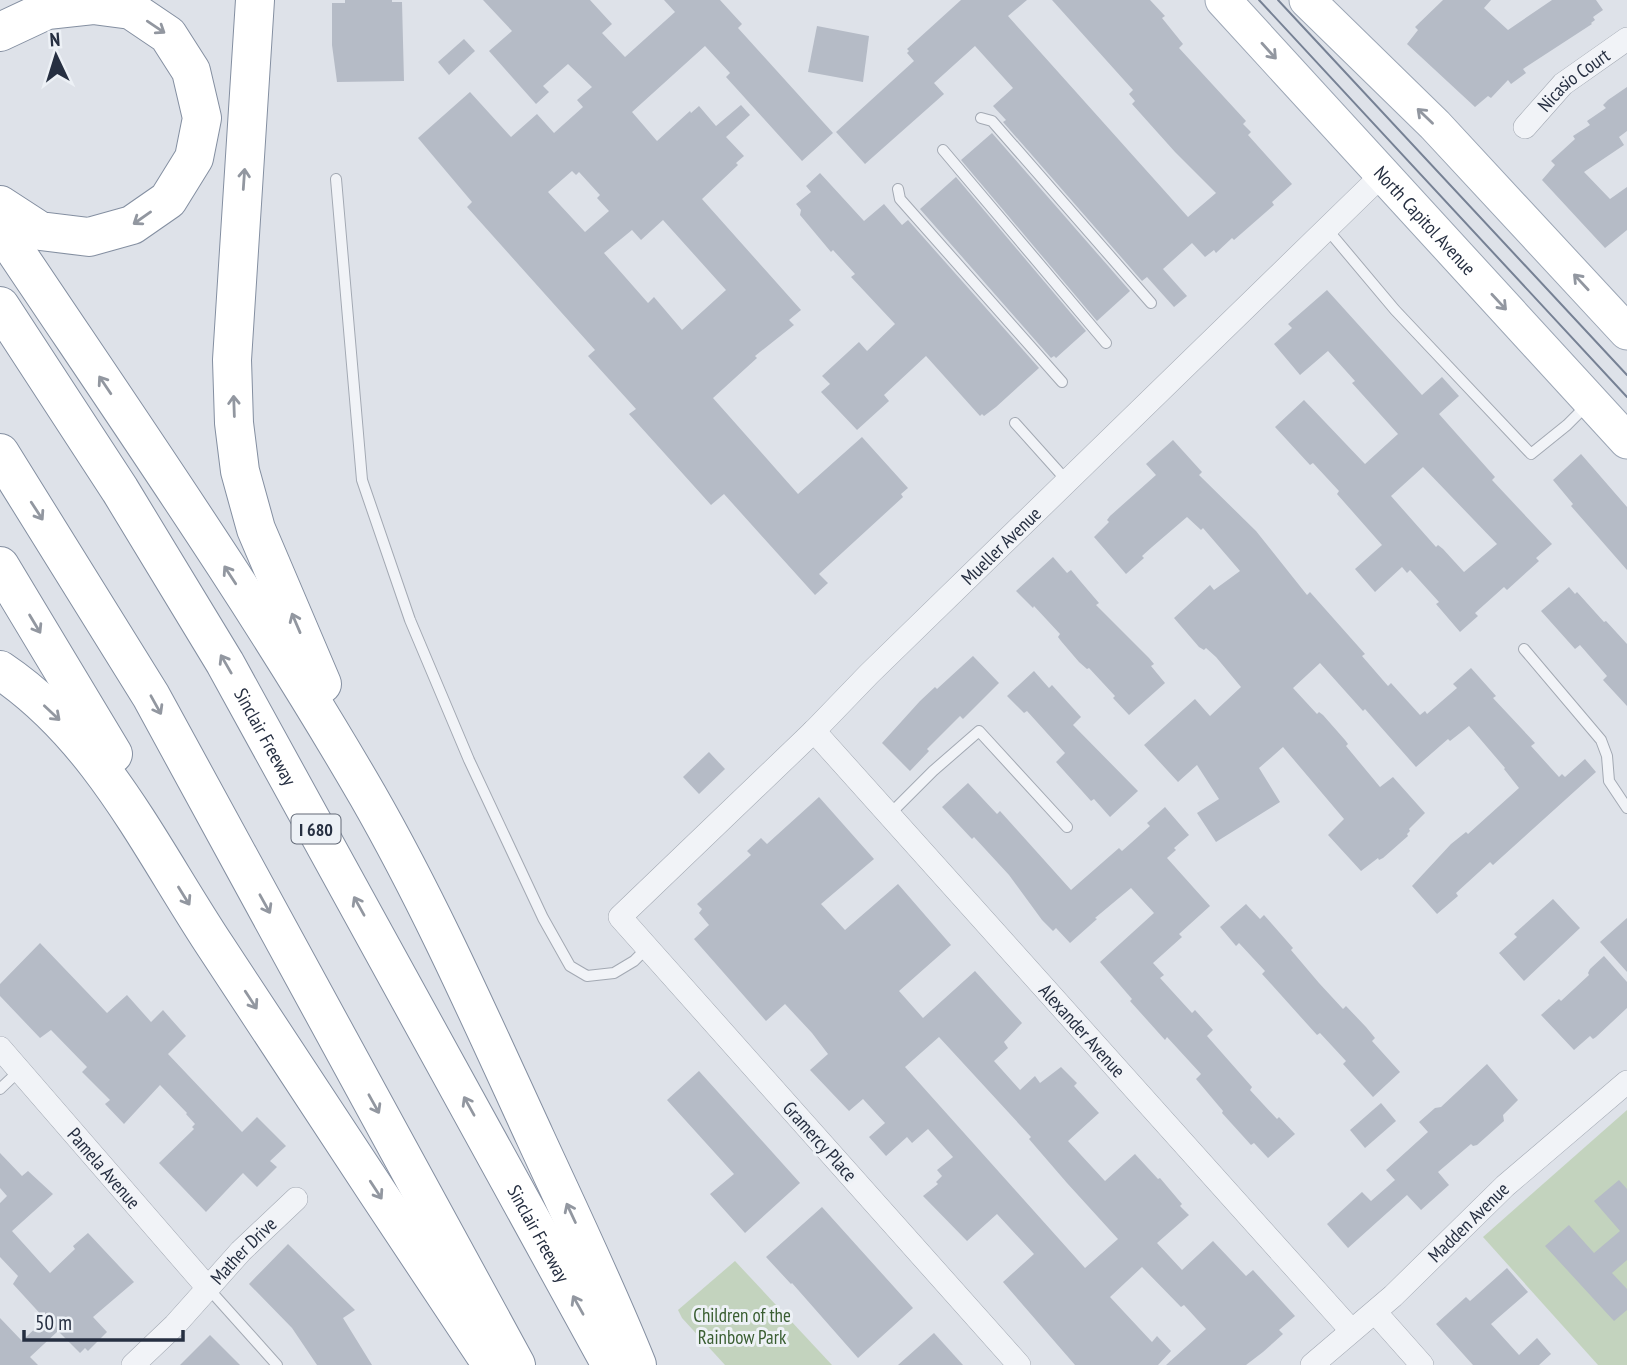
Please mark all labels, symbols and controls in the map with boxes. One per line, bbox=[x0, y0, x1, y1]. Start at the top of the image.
one-way arrow bbox=[146, 19, 165, 34]
north arrow bbox=[21, 21, 91, 91]
text: N bbox=[49, 27, 61, 51]
one-way arrow bbox=[1261, 42, 1277, 60]
street label: Nicasio Court bbox=[1532, 43, 1615, 117]
one-way arrow bbox=[1417, 107, 1434, 124]
street label: North Capitol Avenue bbox=[1369, 161, 1481, 280]
one-way arrow bbox=[237, 168, 250, 191]
one-way arrow bbox=[133, 211, 152, 225]
one-way arrow bbox=[1572, 274, 1589, 291]
one-way arrow bbox=[1490, 293, 1507, 310]
one-way arrow bbox=[98, 376, 112, 395]
one-way arrow bbox=[227, 395, 240, 418]
one-way arrow bbox=[30, 500, 44, 520]
street label: Mueller Avenue bbox=[956, 501, 1046, 590]
one-way arrow bbox=[223, 566, 237, 585]
one-way arrow bbox=[289, 613, 302, 635]
one-way arrow bbox=[29, 614, 43, 634]
one-way arrow bbox=[218, 655, 232, 675]
street label: Sinclair Freeway bbox=[229, 684, 302, 790]
one-way arrow bbox=[149, 694, 163, 714]
one-way arrow bbox=[43, 705, 61, 721]
road number: I 680 bbox=[292, 814, 340, 844]
one-way arrow bbox=[177, 886, 191, 906]
one-way arrow bbox=[258, 894, 272, 914]
one-way arrow bbox=[352, 897, 366, 917]
street label: Alexander Avenue bbox=[1034, 979, 1131, 1082]
one-way arrow bbox=[244, 990, 258, 1010]
one-way arrow bbox=[368, 1093, 381, 1114]
one-way arrow bbox=[461, 1096, 475, 1117]
street label: Gramercy Place bbox=[778, 1096, 862, 1186]
street label: Pamela Avenue bbox=[62, 1123, 146, 1214]
street label: Madden Avenue bbox=[1423, 1177, 1514, 1267]
one-way arrow bbox=[370, 1180, 384, 1200]
street label: Sinclair Freeway bbox=[502, 1181, 575, 1287]
one-way arrow bbox=[563, 1203, 577, 1224]
street label: Mather Drive bbox=[205, 1212, 282, 1289]
one-way arrow bbox=[571, 1295, 584, 1316]
scale bar bbox=[24, 1298, 184, 1342]
park label: Children of the Rainbow Park bbox=[693, 1303, 791, 1349]
text: 50 m bbox=[35, 1309, 72, 1336]

